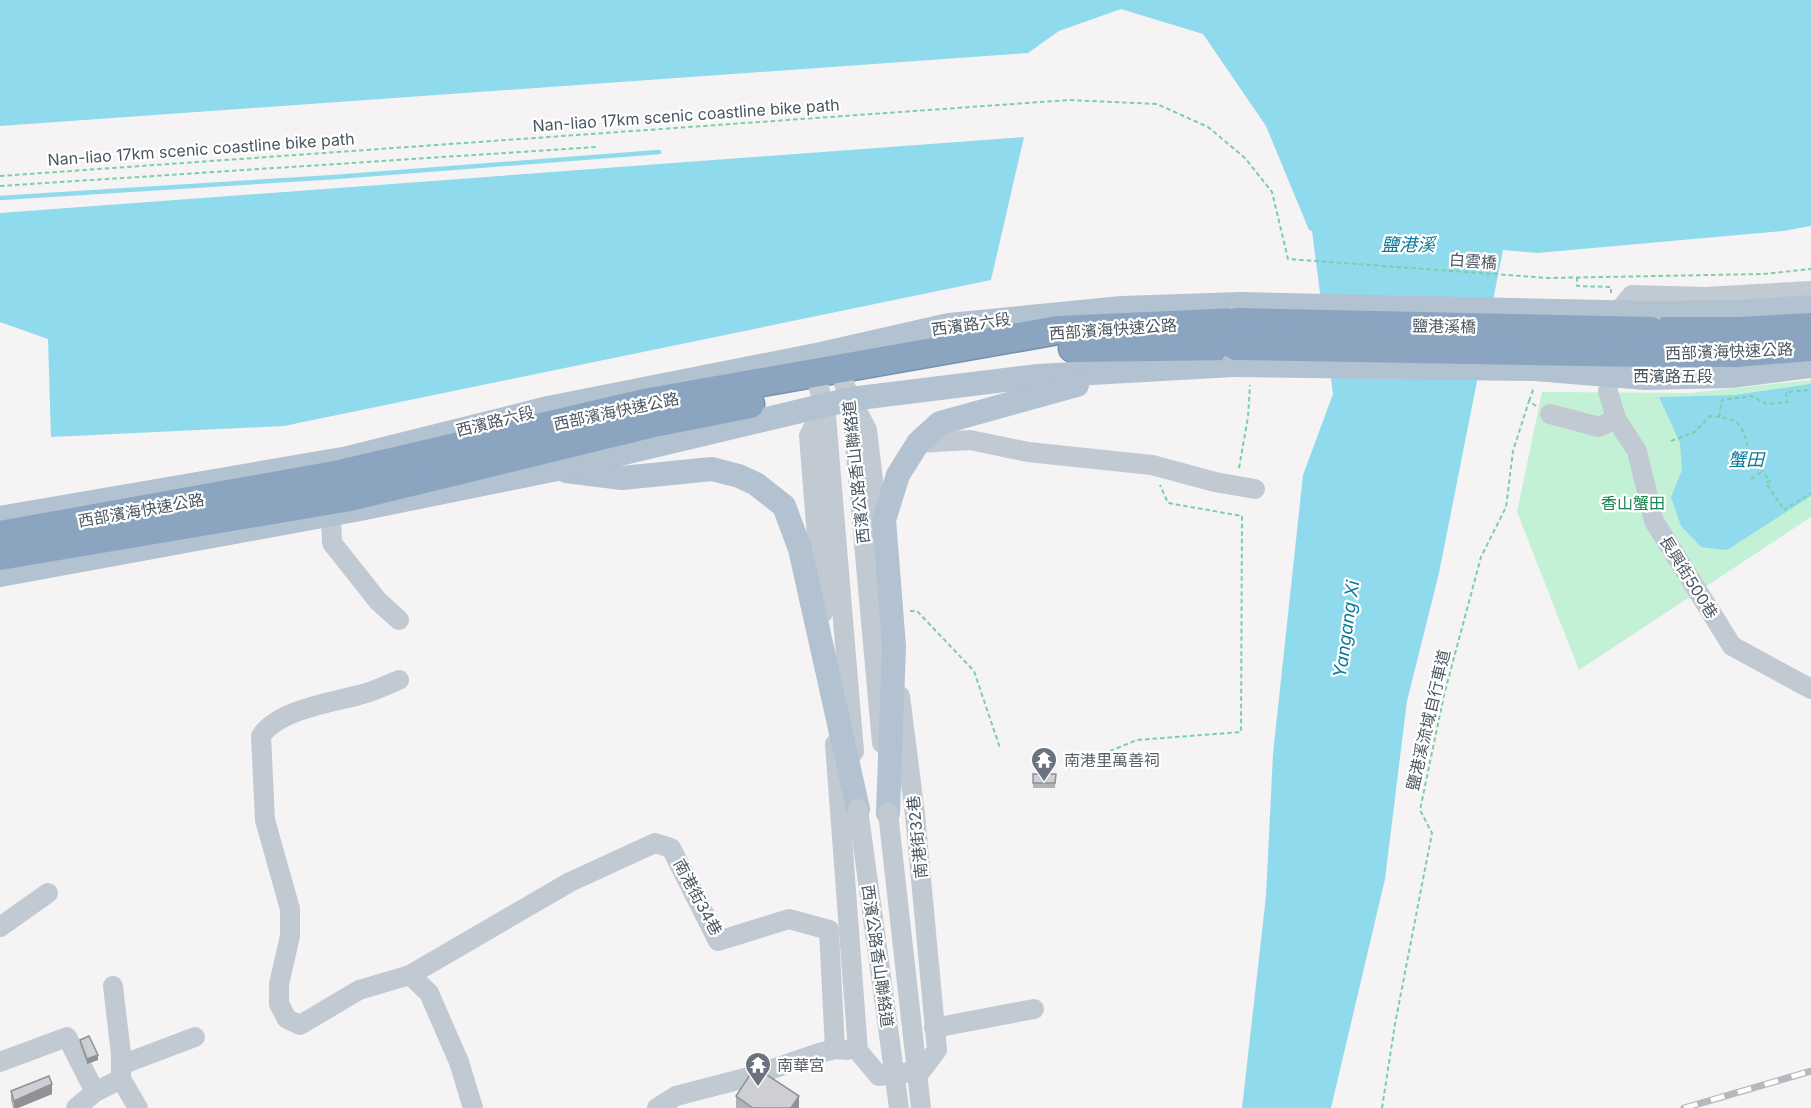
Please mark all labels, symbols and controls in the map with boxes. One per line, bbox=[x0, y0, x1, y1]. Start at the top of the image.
street label: Nan-liao 17km scenic coastline bike path bbox=[532, 94, 840, 136]
street label: Nan-liao 17km scenic coastline bike path bbox=[47, 128, 355, 170]
water label: 鹽港溪 bbox=[1381, 234, 1438, 255]
street label: 白雲橋 bbox=[1448, 249, 1498, 273]
street label: 西濱路六段 bbox=[930, 309, 1012, 339]
street label: 西部濱海快速公路 bbox=[1048, 315, 1178, 343]
street label: 鹽港溪橋 bbox=[1412, 315, 1476, 337]
street label: 西部濱海快速公路 bbox=[1665, 339, 1793, 363]
street label: 西濱路五段 bbox=[1633, 366, 1713, 386]
street label: 西部濱海快速公路 bbox=[551, 388, 681, 434]
street label: 西濱公路香山聯絡道 bbox=[839, 399, 873, 545]
street label: 西濱路六段 bbox=[454, 402, 536, 440]
water label: 蟹田 bbox=[1728, 449, 1766, 470]
street label: 西部濱海快速公路 bbox=[76, 489, 206, 531]
park label: 香山蟹田 bbox=[1601, 493, 1665, 513]
street label: 長興街500巷 bbox=[1656, 532, 1722, 622]
water label: Yangang Xi bbox=[1329, 578, 1363, 679]
street label: 鹽港溪流域自行車道 bbox=[1402, 648, 1454, 792]
temple icon: 南港里萬善祠 bbox=[1029, 745, 1059, 783]
place label: 南港里萬善祠 bbox=[1064, 750, 1160, 770]
street label: 南港街32巷 bbox=[903, 794, 931, 880]
street label: 南港街34巷 bbox=[669, 855, 727, 939]
street label: 西濱公路香山聯絡道 bbox=[858, 883, 898, 1029]
temple icon: 南華宮 bbox=[743, 1050, 773, 1088]
place label: 南華宮 bbox=[777, 1055, 825, 1075]

